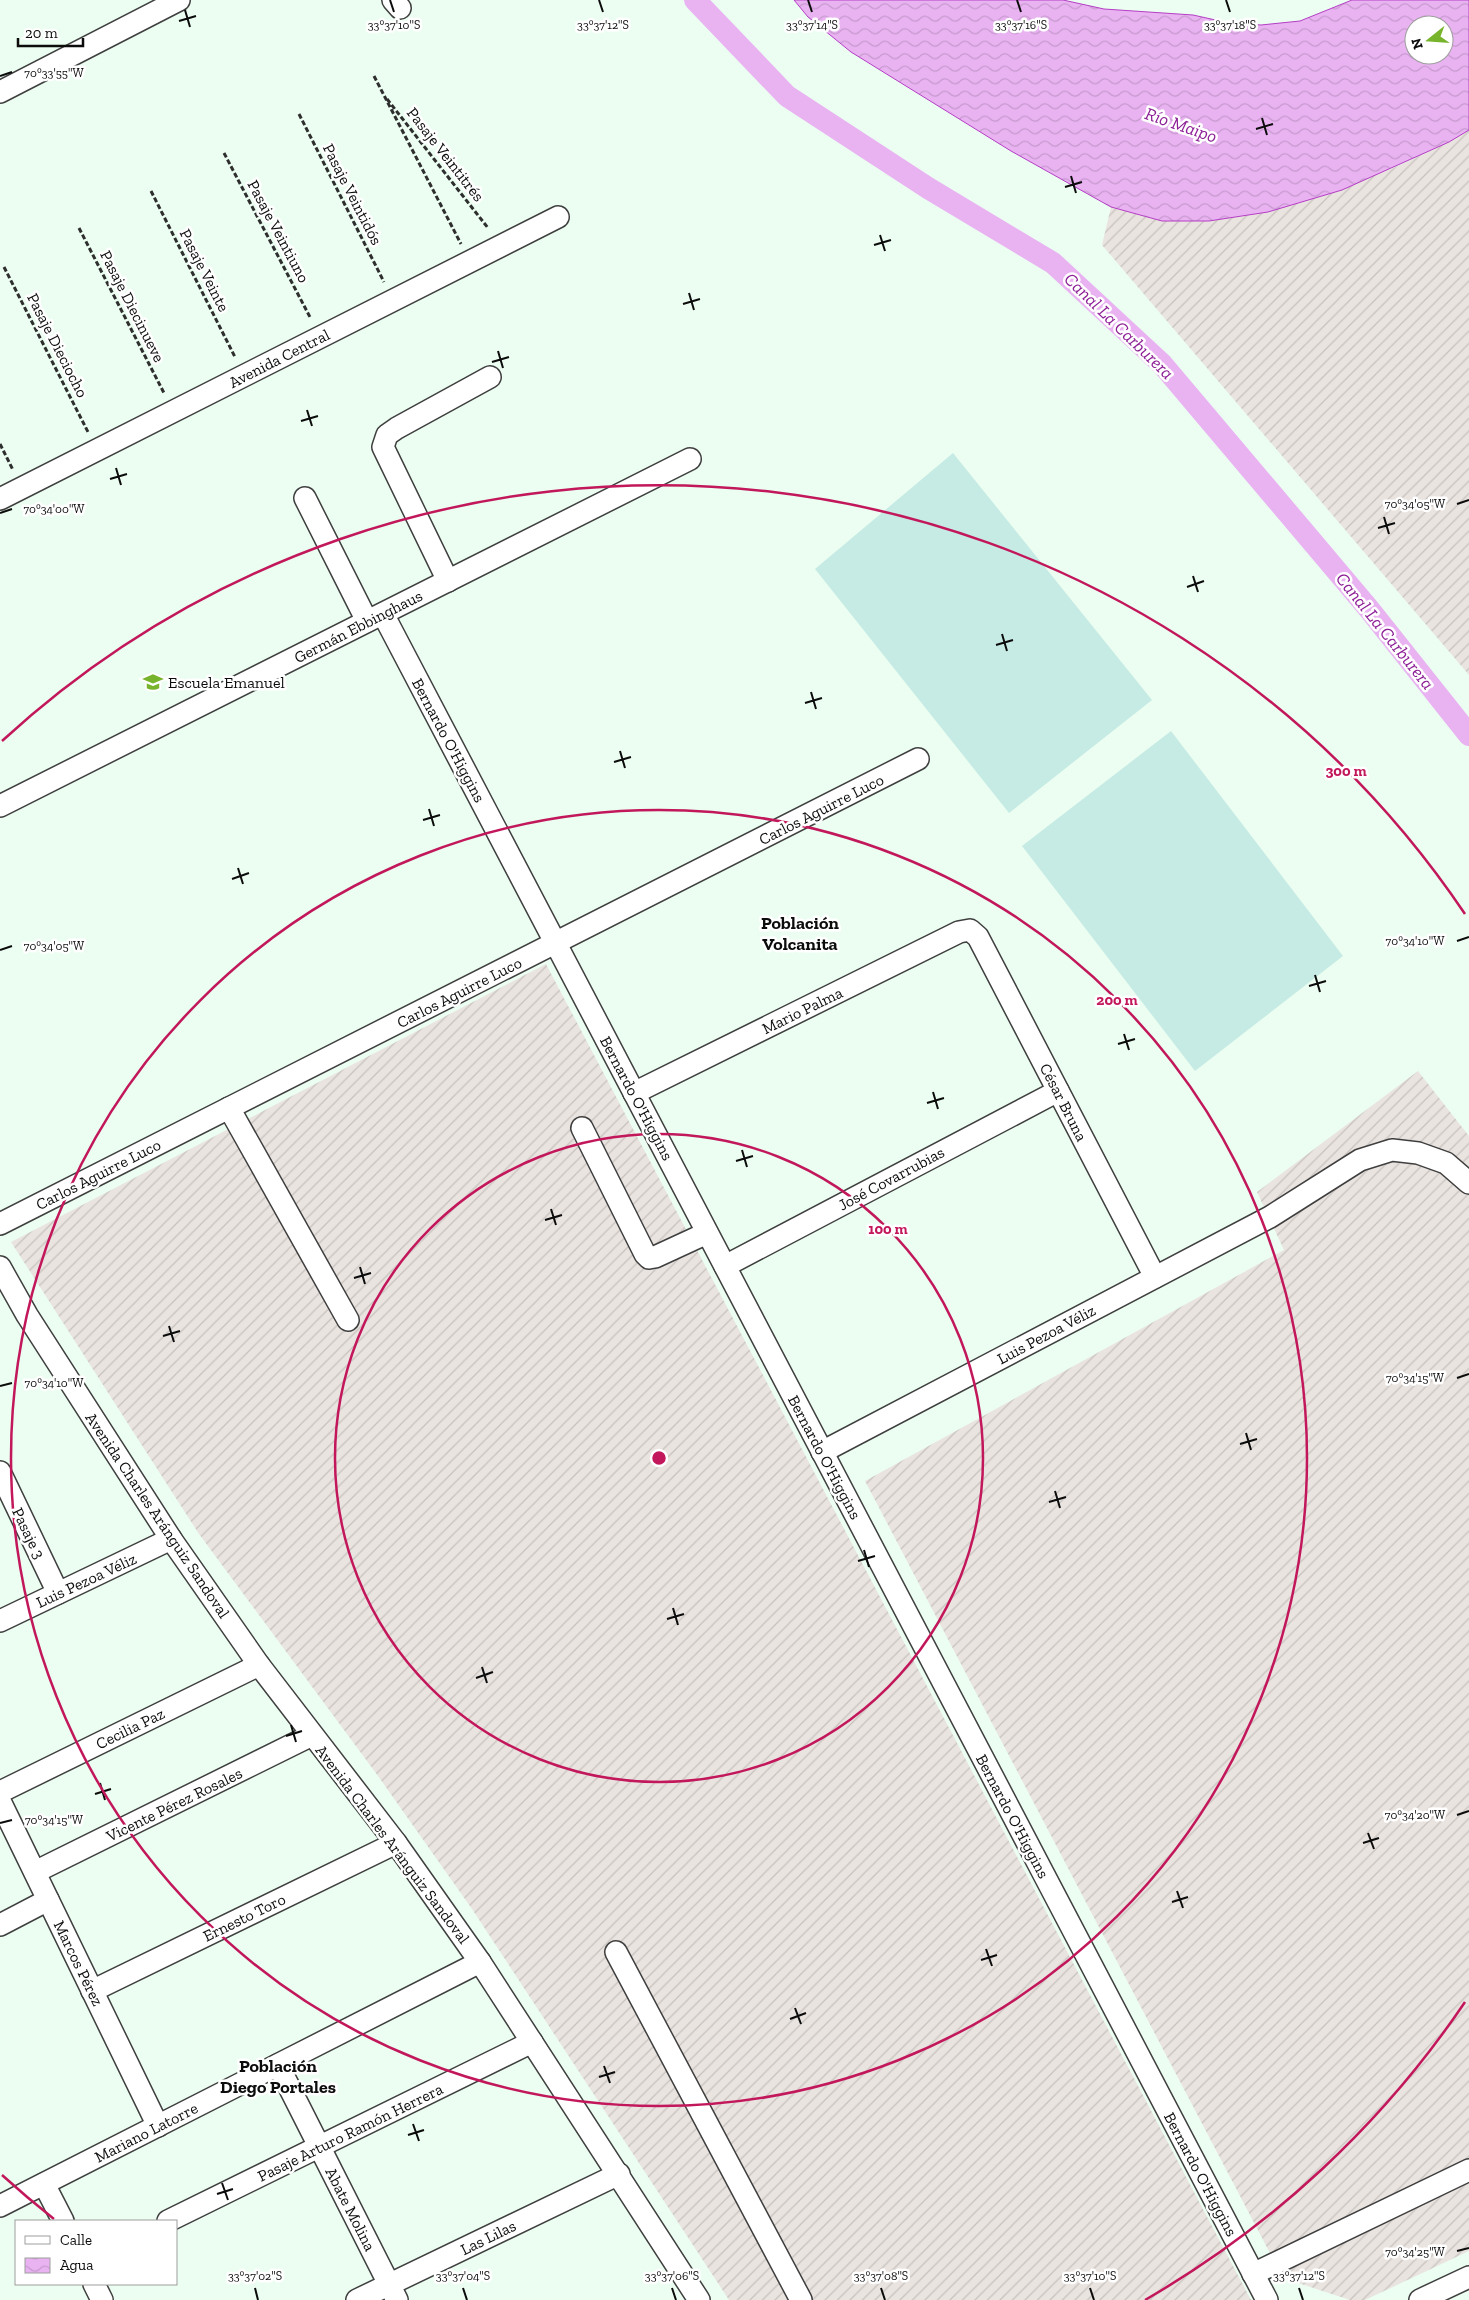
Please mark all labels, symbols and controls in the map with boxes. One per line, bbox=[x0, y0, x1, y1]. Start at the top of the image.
scale bar bbox=[18, 15, 82, 47]
north arrow bbox=[1404, 15, 1454, 65]
text: 33°37'10"S bbox=[368, 18, 420, 32]
text: 33°37'12"S bbox=[577, 18, 629, 32]
text: 33°37'14"S bbox=[786, 18, 838, 32]
text: 33°37'16"S bbox=[995, 18, 1047, 32]
text: 33°37'18"S bbox=[1204, 18, 1256, 32]
text: 20 m bbox=[25, 24, 58, 42]
text: N bbox=[1407, 36, 1427, 51]
text: 70°33'55"W bbox=[24, 66, 84, 80]
water label: Río Maipo bbox=[1142, 102, 1220, 148]
street label: Pasaje Veintitrés bbox=[403, 103, 488, 205]
street label: Pasaje Veintidós bbox=[319, 140, 386, 248]
street label: Pasaje Veintiuno bbox=[244, 177, 314, 286]
street label: Pasaje Veinte bbox=[176, 226, 233, 315]
street label: Pasaje Diecinueve bbox=[96, 247, 169, 365]
water label: Canal La Carburera bbox=[1060, 268, 1178, 384]
street label: Pasaje Dieciocho bbox=[23, 290, 92, 401]
street label: Avenida Central bbox=[226, 325, 333, 392]
text: 70°34'05"W bbox=[1385, 497, 1446, 511]
text: 70°34'00"W bbox=[23, 502, 85, 516]
water label: Canal La Carburera bbox=[1331, 568, 1439, 694]
street label: Germán Ebbinghaus bbox=[291, 586, 425, 667]
school or university icon: Escuela Emanuel bbox=[142, 671, 164, 693]
place label: Escuela Emanuel bbox=[168, 673, 285, 692]
street label: Bernardo O'Higgins bbox=[408, 675, 489, 805]
text: 300 m bbox=[1325, 762, 1367, 780]
street label: Carlos Aguirre Luco bbox=[756, 770, 887, 849]
district label: Población Volcanita bbox=[761, 912, 839, 955]
text: 70°34'10"W bbox=[1386, 934, 1445, 948]
text: 70°34'05"W bbox=[24, 939, 85, 953]
street label: Carlos Aguirre Luco bbox=[394, 953, 525, 1032]
street label: Mario Palma bbox=[759, 983, 846, 1038]
text: 200 m bbox=[1096, 991, 1138, 1009]
street label: Bernardo O'Higgins bbox=[596, 1033, 677, 1163]
street label: César Bruna bbox=[1036, 1060, 1091, 1145]
street label: Carlos Aguirre Luco bbox=[33, 1135, 164, 1214]
street label: José Covarrubias bbox=[835, 1142, 948, 1214]
text: 100 m bbox=[868, 1220, 908, 1238]
street label: Luis Pezoa Véliz bbox=[994, 1301, 1099, 1368]
text: 70°34'15"W bbox=[1386, 1371, 1445, 1385]
text: 70°34'10"W bbox=[25, 1376, 84, 1390]
street label: Bernardo O'Higgins bbox=[784, 1392, 865, 1522]
street label: Avenida Charles Aránguiz Sandoval bbox=[82, 1409, 234, 1622]
centre of rings bbox=[650, 1449, 668, 1467]
street label: Pasaje 3 bbox=[8, 1505, 49, 1562]
street label: Luis Pezoa Véliz bbox=[33, 1549, 139, 1612]
street label: Cecilia Paz bbox=[93, 1704, 168, 1753]
street label: Avenida Charles Aránguiz Sandoval bbox=[312, 1741, 474, 1947]
street label: Bernardo O'Higgins bbox=[972, 1751, 1053, 1881]
street label: Vicente Pérez Rosales bbox=[102, 1763, 245, 1846]
text: 70°34'20"W bbox=[1385, 1808, 1446, 1822]
text: 70°34'15"W bbox=[25, 1813, 84, 1827]
street label: Ernesto Toro bbox=[200, 1889, 289, 1946]
street label: Marcos Pérez bbox=[50, 1917, 107, 2009]
district label: Población Diego Portales bbox=[220, 2055, 336, 2098]
street label: Pasaje Arturo Ramón Herrera bbox=[254, 2079, 446, 2186]
street label: Mariano Latorre bbox=[91, 2098, 201, 2167]
street label: Bernardo O'Higgins bbox=[1160, 2109, 1241, 2239]
street label: Abate Molina bbox=[321, 2164, 380, 2254]
street label: Las Lilas bbox=[457, 2216, 519, 2259]
legend bbox=[15, 2220, 178, 2285]
text: Calle bbox=[60, 2231, 92, 2249]
text: 70°34'25"W bbox=[1385, 2245, 1446, 2259]
text: Agua bbox=[60, 2256, 93, 2274]
text: 33°37'02"S bbox=[228, 2269, 282, 2283]
text: 33°37'04"S bbox=[436, 2269, 490, 2283]
text: 33°37'06"S bbox=[645, 2269, 699, 2283]
text: 33°37'08"S bbox=[854, 2269, 908, 2283]
text: 33°37'10"S bbox=[1064, 2269, 1116, 2283]
text: 33°37'12"S bbox=[1273, 2269, 1325, 2283]

